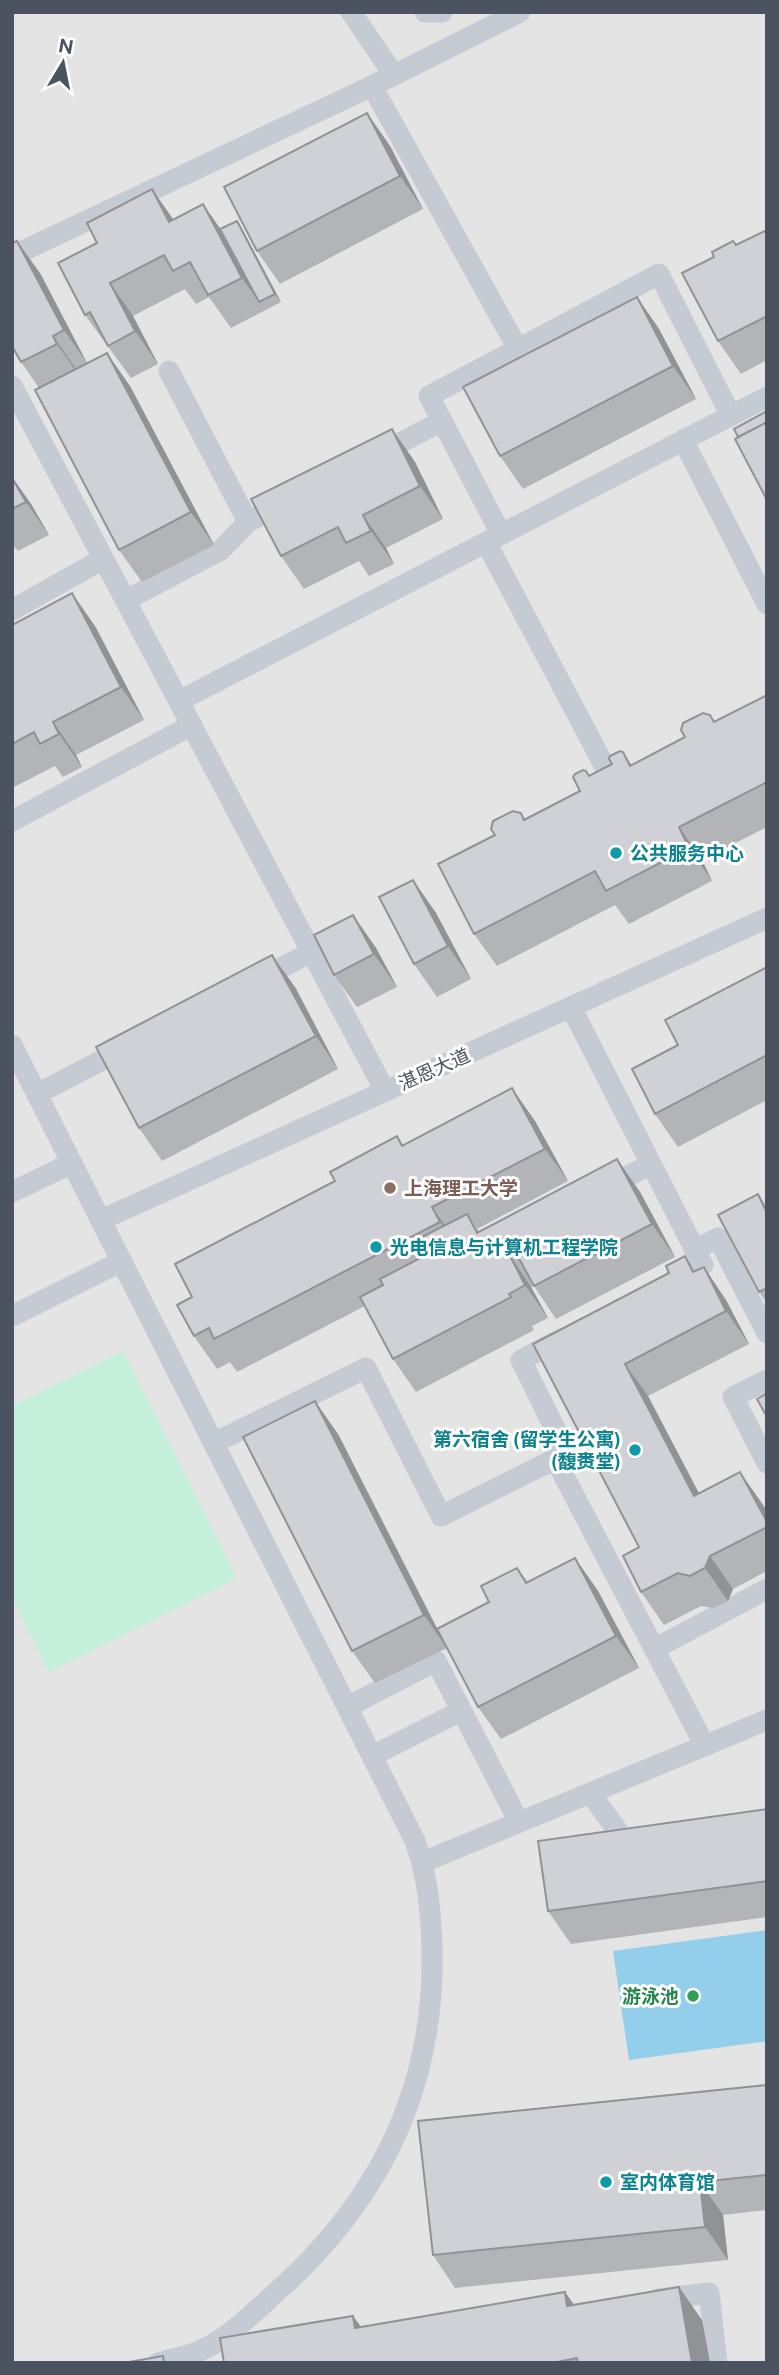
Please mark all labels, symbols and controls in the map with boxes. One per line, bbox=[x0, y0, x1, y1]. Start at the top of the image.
north arrow bbox=[28, 28, 98, 98]
text: N bbox=[57, 34, 75, 58]
place label: 公共服务中心 bbox=[630, 842, 744, 864]
marker: 公共服务中心 bbox=[608, 845, 624, 861]
street label: 湛恩大道 bbox=[395, 1043, 473, 1095]
place label: 上海理工大学 bbox=[404, 1177, 518, 1199]
marker: 上海理工大学 bbox=[382, 1180, 398, 1196]
place label: 光电信息与计算机工程学院 bbox=[390, 1236, 618, 1258]
marker: 光电信息与计算机工程学院 bbox=[368, 1239, 384, 1255]
place label: 第六宿舍 (留学生公寓) (馥赉堂) bbox=[433, 1428, 621, 1472]
marker: 第六宿舍 (留学生公寓) (馥赉堂) bbox=[627, 1442, 643, 1458]
place label: 游泳池 bbox=[622, 1985, 679, 2007]
marker: 游泳池 bbox=[685, 1988, 701, 2004]
place label: 室内体育馆 bbox=[620, 2171, 715, 2193]
marker: 室内体育馆 bbox=[598, 2174, 614, 2190]

